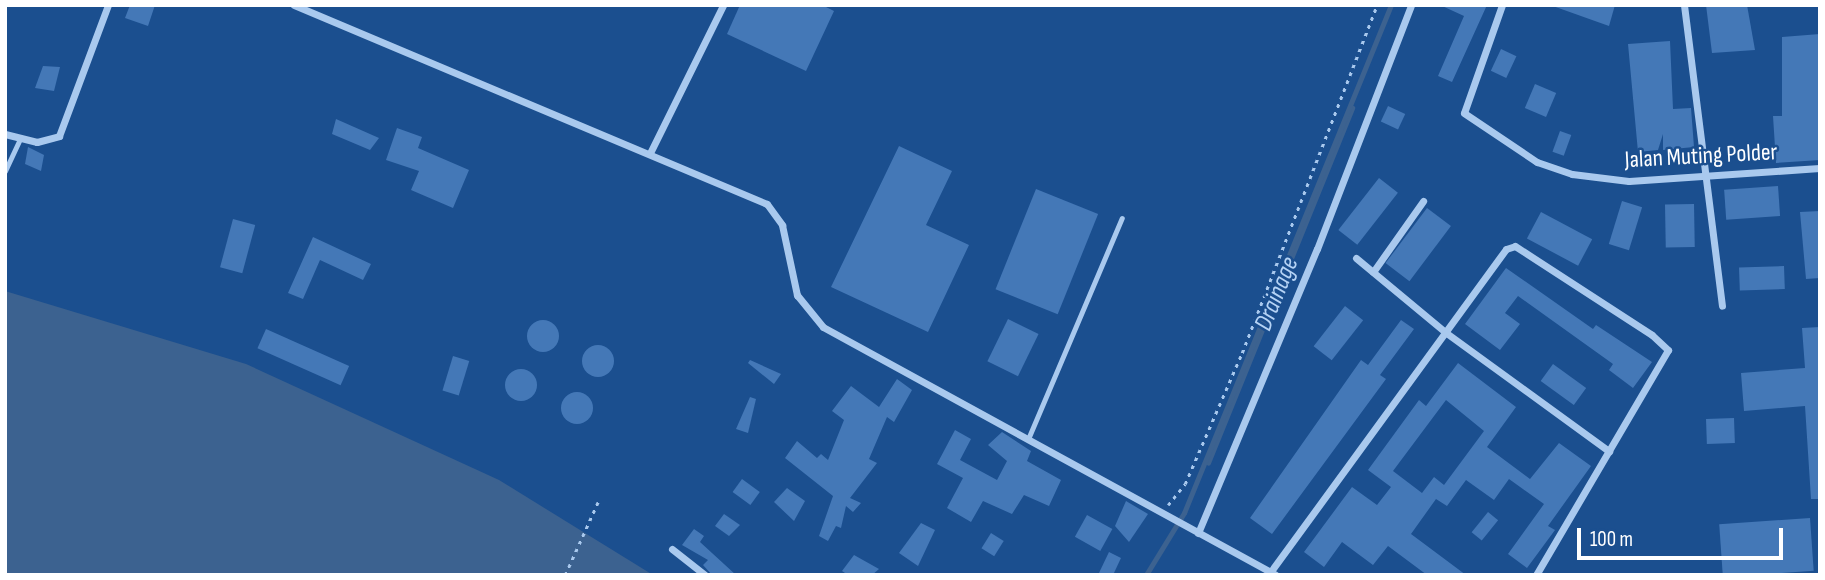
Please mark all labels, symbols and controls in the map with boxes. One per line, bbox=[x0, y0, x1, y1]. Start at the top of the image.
street label: Jalan Muting Polder bbox=[1624, 138, 1778, 174]
water label: Drainage bbox=[1248, 253, 1306, 335]
scale bar bbox=[1580, 514, 1786, 558]
text: 100 m bbox=[1590, 527, 1633, 552]

